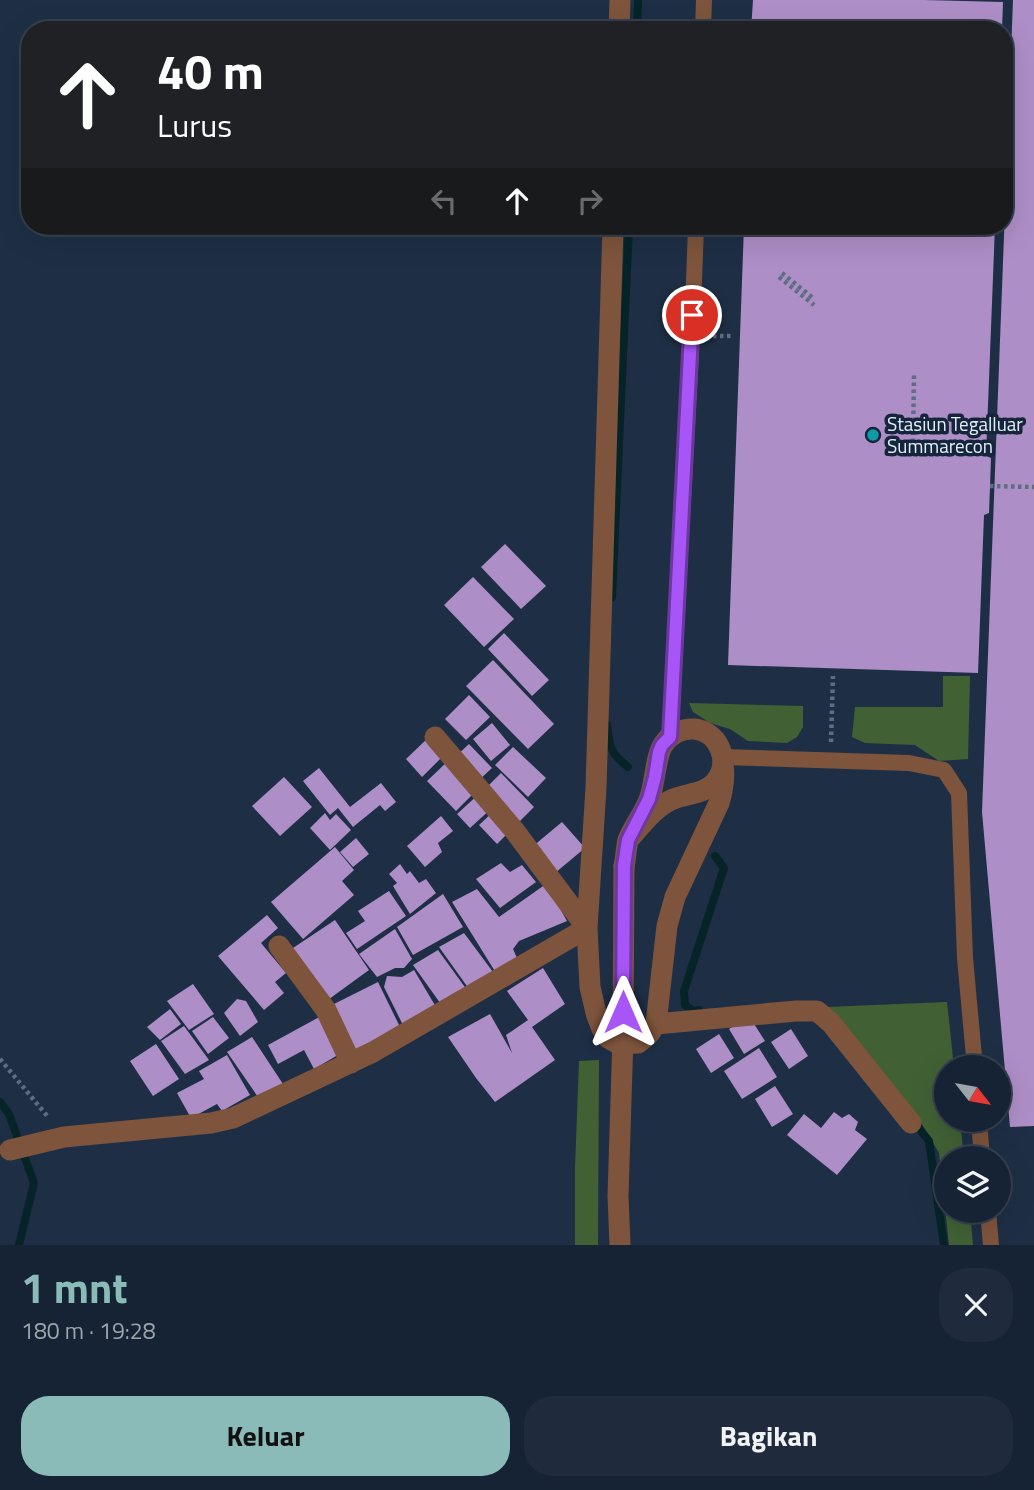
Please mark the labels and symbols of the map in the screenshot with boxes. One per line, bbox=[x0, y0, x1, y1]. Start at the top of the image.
pin bbox=[662, 285, 722, 345]
place label: Stasiun Tegalluar Summarecon bbox=[887, 409, 1023, 460]
marker: Stasiun Tegalluar Summarecon bbox=[865, 427, 881, 443]
position arrow bbox=[586, 975, 660, 1049]
north arrow bbox=[934, 1055, 1012, 1132]

